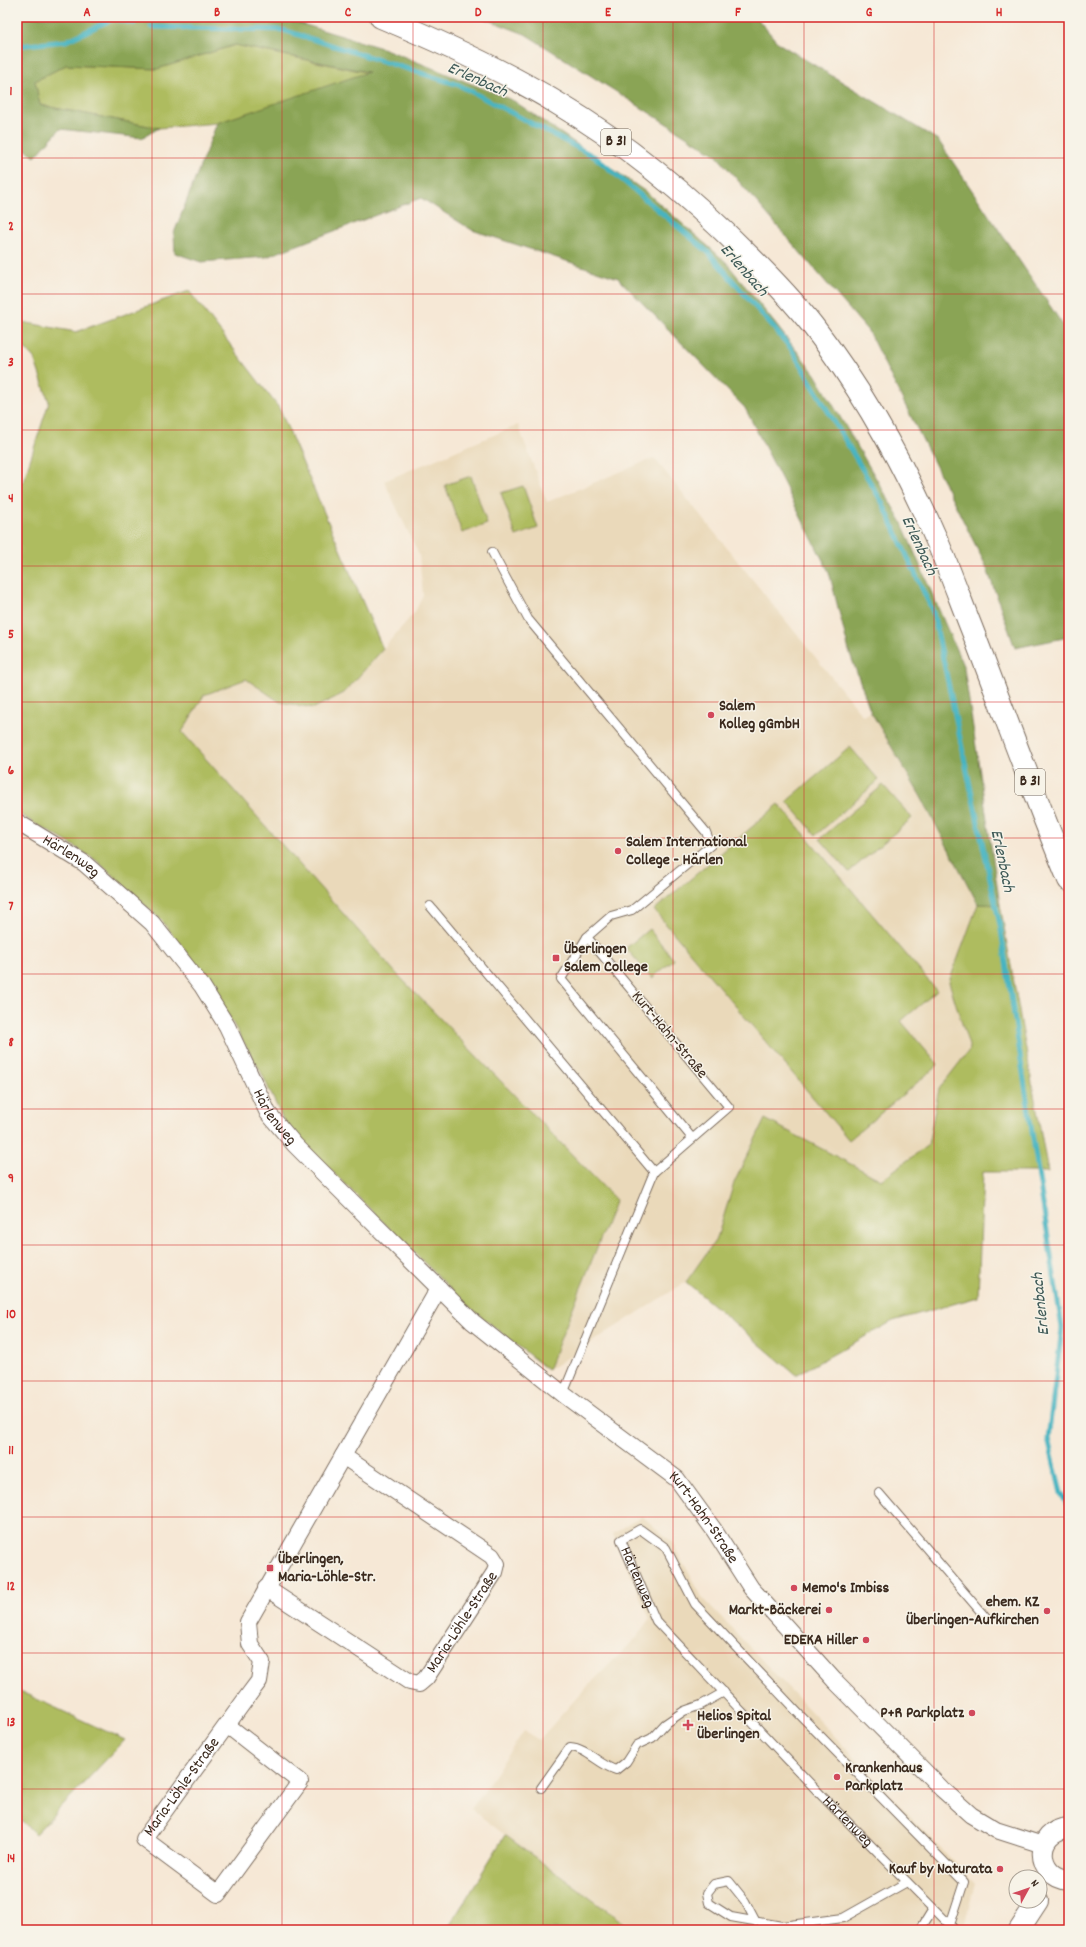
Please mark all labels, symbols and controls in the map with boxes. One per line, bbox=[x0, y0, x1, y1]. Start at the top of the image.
text: A bbox=[83, 4, 91, 23]
text: B bbox=[214, 4, 220, 23]
text: C bbox=[345, 4, 352, 23]
text: D bbox=[475, 4, 482, 23]
text: E bbox=[605, 4, 612, 23]
text: F bbox=[735, 4, 741, 23]
text: G bbox=[866, 4, 873, 23]
text: H bbox=[996, 4, 1003, 23]
water label: Erlenbach bbox=[443, 57, 512, 105]
text: 1 bbox=[10, 83, 13, 102]
road number: B 31 bbox=[601, 129, 631, 155]
text: 2 bbox=[8, 218, 14, 237]
water label: Erlenbach bbox=[713, 239, 774, 304]
text: 3 bbox=[8, 354, 14, 373]
text: 4 bbox=[8, 490, 14, 509]
water label: Erlenbach bbox=[894, 512, 943, 581]
text: 5 bbox=[8, 626, 14, 645]
place label: Salem Kolleg gGmbH bbox=[719, 695, 800, 736]
marker: Salem Kolleg gGmbH bbox=[706, 710, 716, 720]
text: 6 bbox=[8, 762, 15, 781]
road number: B 31 bbox=[1015, 769, 1045, 795]
water label: Erlenbach bbox=[983, 828, 1020, 896]
street label: Härlenweg bbox=[38, 829, 105, 883]
place label: Salem International College - Härlen bbox=[626, 831, 747, 872]
marker: Salem International College - Härlen bbox=[613, 846, 623, 856]
text: 7 bbox=[9, 898, 14, 917]
place label: Überlingen Salem College bbox=[564, 938, 648, 979]
marker: Überlingen Salem College bbox=[551, 953, 561, 963]
street label: Kurt-Hahn-Straße bbox=[625, 986, 713, 1084]
text: 8 bbox=[8, 1034, 14, 1053]
street label: Härlenweg bbox=[247, 1085, 302, 1151]
text: 9 bbox=[8, 1170, 14, 1189]
water label: Erlenbach bbox=[1027, 1270, 1057, 1337]
text: 10 bbox=[6, 1306, 16, 1325]
text: 11 bbox=[8, 1442, 14, 1461]
street label: Kurt-Hahn-Straße bbox=[664, 1465, 744, 1568]
street label: Härlenweg bbox=[614, 1543, 661, 1612]
place label: Überlingen, Maria-Löhle-Str. bbox=[278, 1548, 376, 1589]
marker: Überlingen, Maria-Löhle-Str. bbox=[265, 1563, 275, 1573]
street label: Maria-Löhle-Straße bbox=[421, 1567, 504, 1678]
place label: Memo's Imbiss bbox=[802, 1577, 890, 1600]
text: 12 bbox=[7, 1578, 16, 1597]
marker: Memo's Imbiss bbox=[789, 1583, 799, 1593]
place label: ehem. KZ Überlingen-Aufkirchen bbox=[906, 1591, 1040, 1632]
place label: Markt-Bäckerei bbox=[729, 1599, 821, 1622]
marker: Markt-Bäckerei bbox=[824, 1605, 834, 1615]
marker: ehem. KZ Überlingen-Aufkirchen bbox=[1042, 1606, 1052, 1616]
place label: EDEKA Hiller bbox=[784, 1629, 859, 1652]
marker: EDEKA Hiller bbox=[861, 1635, 871, 1645]
place label: P+R Parkplatz bbox=[880, 1702, 965, 1725]
place label: Helios Spital Überlingen bbox=[697, 1705, 771, 1746]
marker: P+R Parkplatz bbox=[967, 1708, 977, 1718]
text: 13 bbox=[7, 1714, 16, 1733]
marker: Helios Spital Überlingen bbox=[682, 1719, 694, 1731]
street label: Maria-Löhle-Straße bbox=[138, 1733, 226, 1841]
place label: Krankenhaus Parkplatz bbox=[845, 1757, 923, 1798]
marker: Krankenhaus Parkplatz bbox=[832, 1772, 842, 1782]
street label: Härlenweg bbox=[817, 1791, 879, 1853]
text: 14 bbox=[7, 1850, 15, 1869]
place label: Kauf by Naturata bbox=[889, 1858, 993, 1881]
marker: Kauf by Naturata bbox=[995, 1864, 1005, 1874]
north arrow bbox=[1008, 1869, 1048, 1909]
text: N bbox=[1026, 1877, 1042, 1892]

